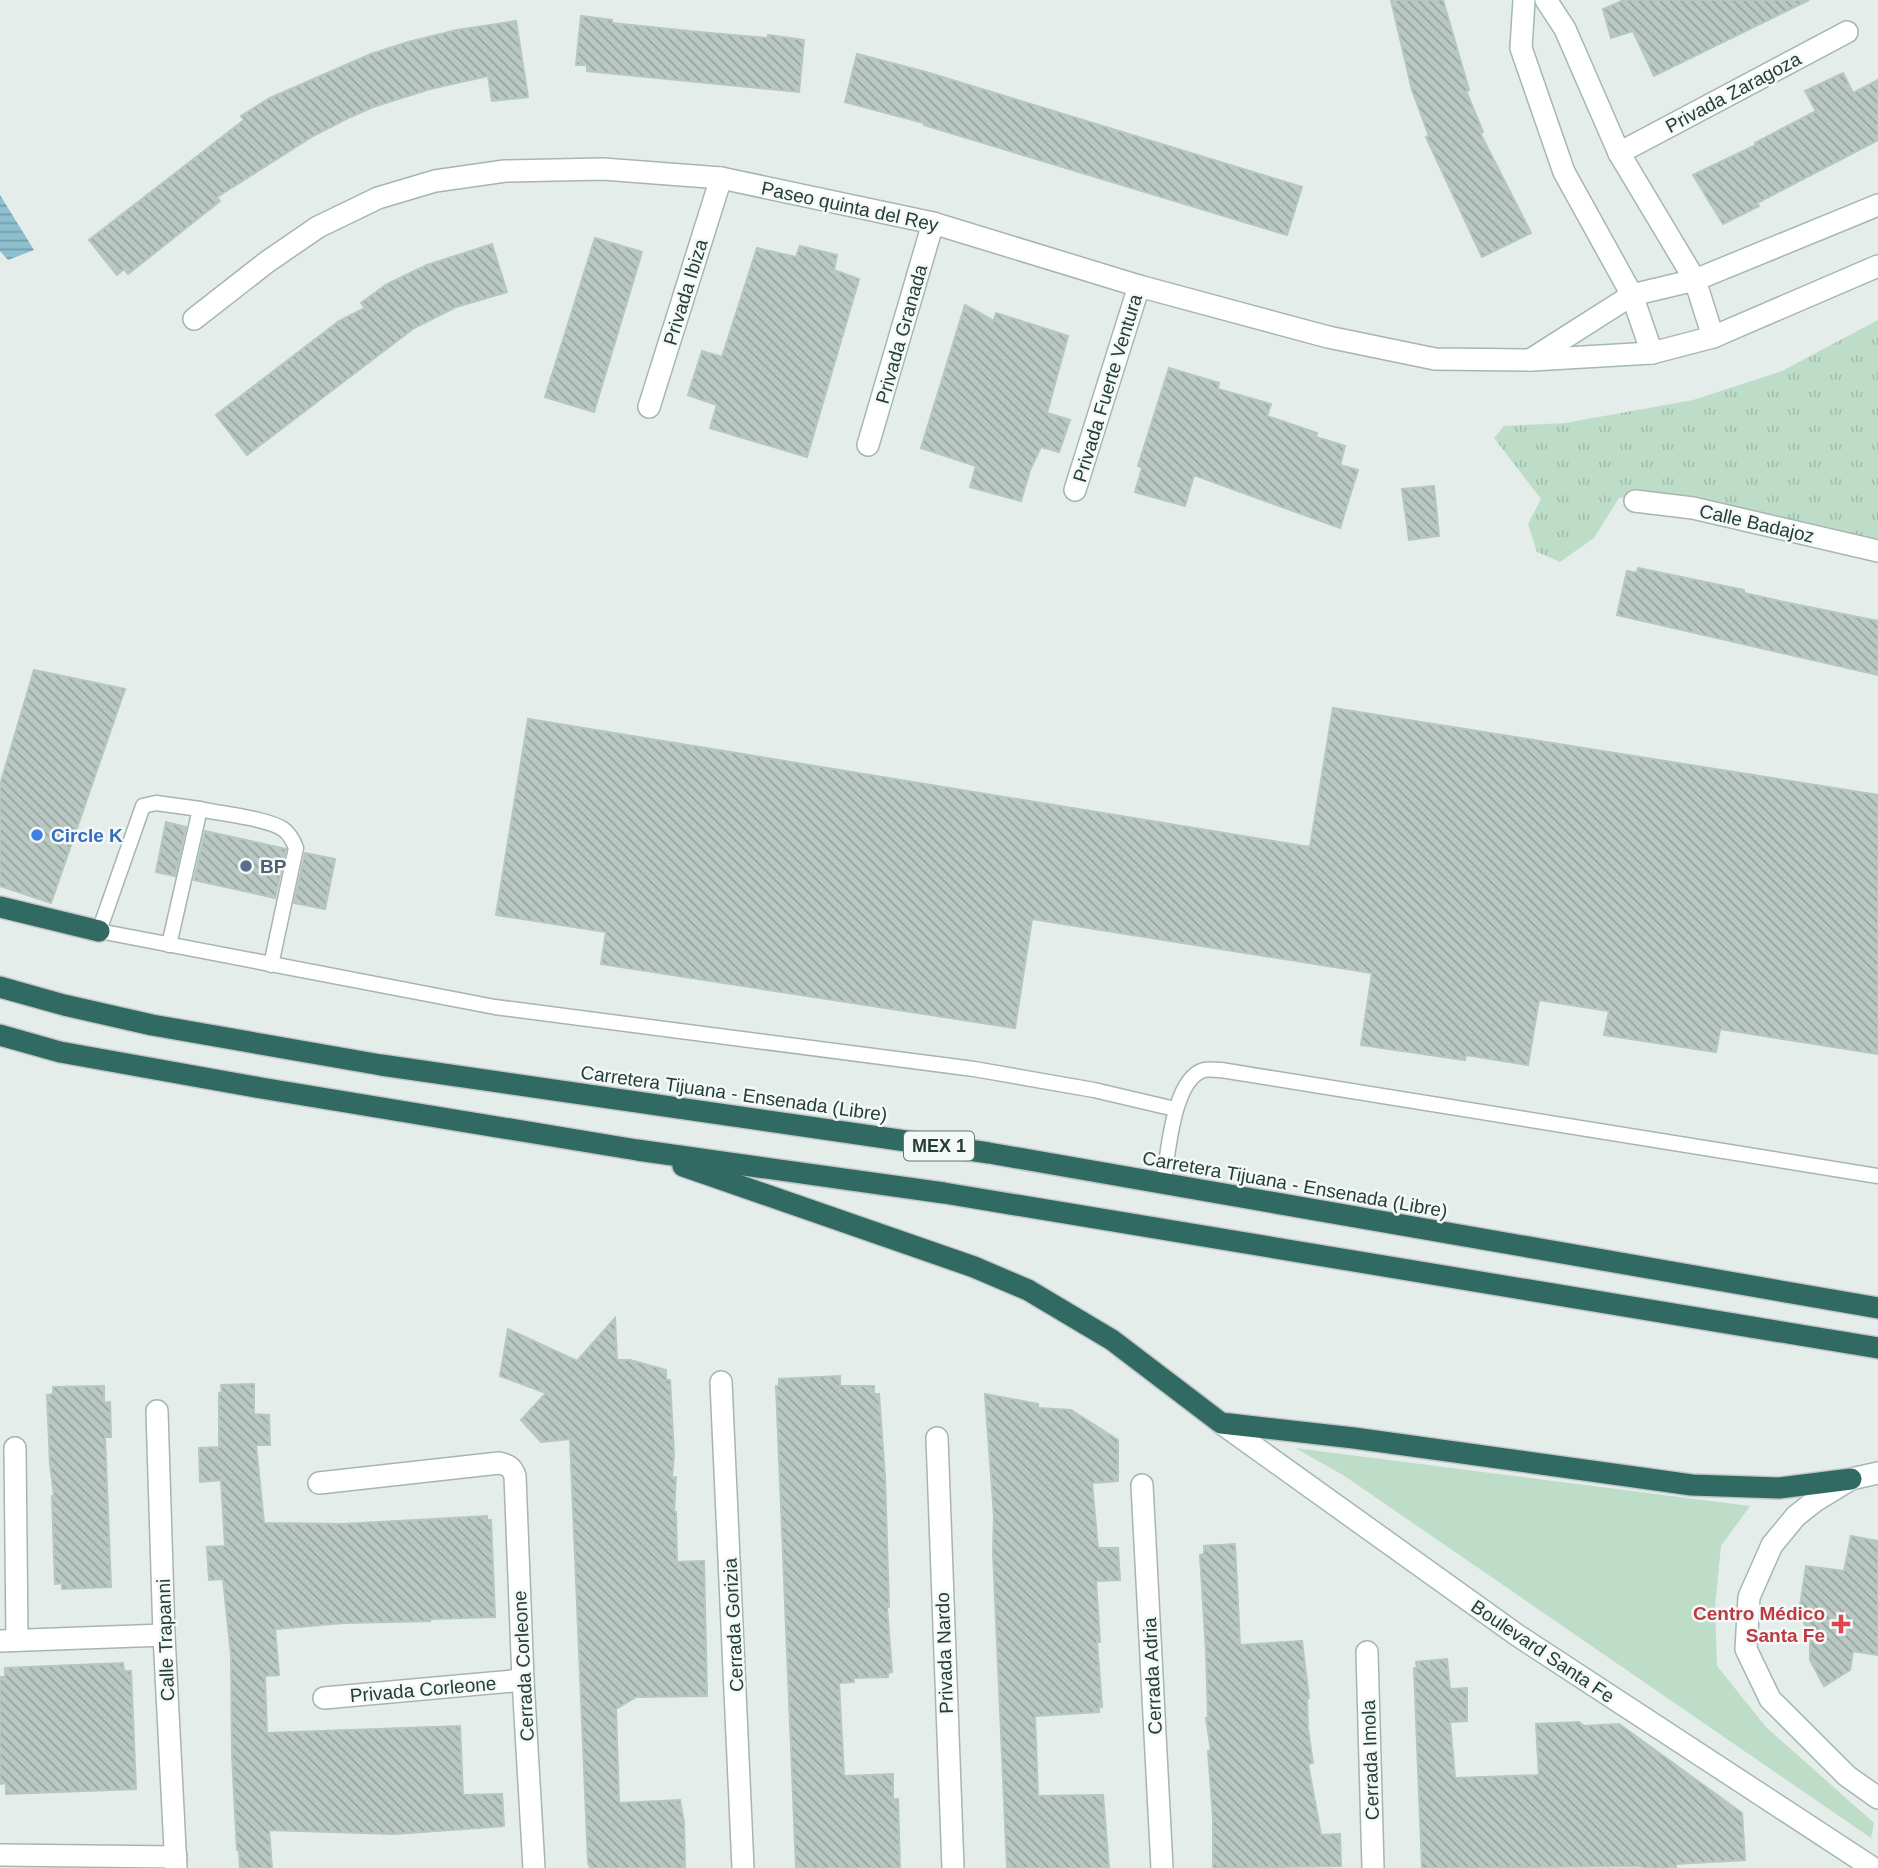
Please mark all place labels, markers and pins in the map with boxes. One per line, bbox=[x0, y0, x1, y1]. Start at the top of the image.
place label: Circle K bbox=[51, 825, 123, 846]
marker: Circle K bbox=[29, 827, 45, 843]
place label: BP bbox=[260, 856, 287, 877]
marker: BP bbox=[238, 858, 254, 874]
place label: Centro Médico Santa Fe bbox=[1693, 1603, 1825, 1646]
marker: Centro Médico Santa Fe bbox=[1831, 1614, 1851, 1634]

